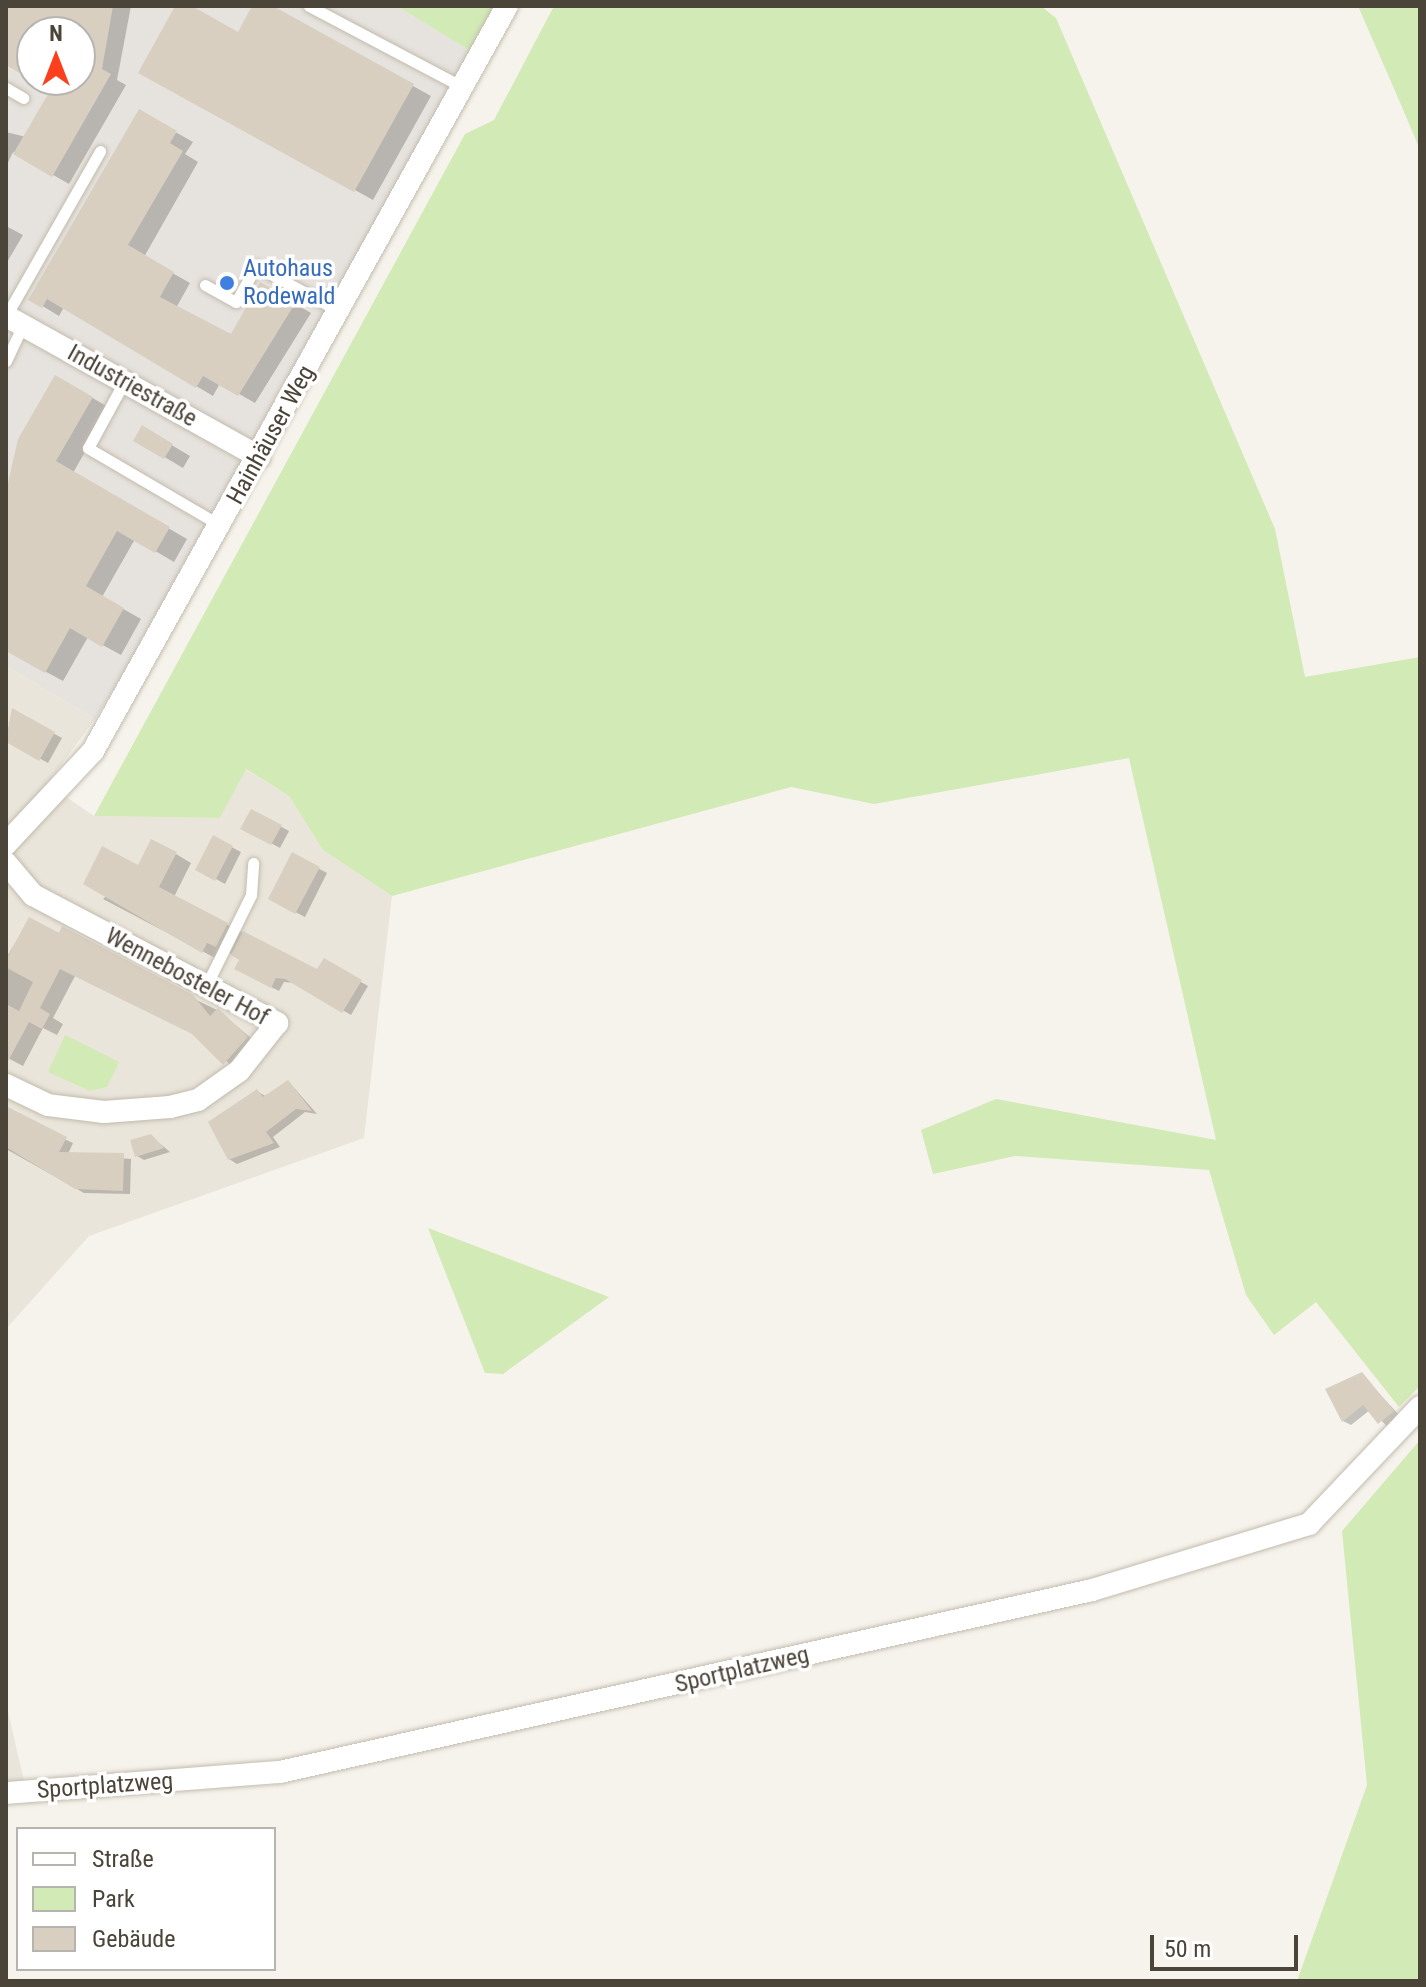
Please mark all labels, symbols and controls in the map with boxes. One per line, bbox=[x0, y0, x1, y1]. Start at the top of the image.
north arrow bbox=[16, 16, 96, 96]
text: N bbox=[49, 21, 63, 46]
place label: Autohaus Rodewald bbox=[243, 255, 335, 311]
marker: Autohaus Rodewald bbox=[218, 274, 236, 292]
street label: Industriestraße bbox=[62, 339, 202, 433]
street label: Hainhäuser Weg bbox=[221, 361, 321, 509]
street label: Wennebosteler Hof bbox=[100, 922, 274, 1032]
street label: Sportplatzweg bbox=[672, 1641, 812, 1699]
street label: Sportplatzweg bbox=[36, 1767, 174, 1805]
legend bbox=[16, 1827, 276, 1971]
text: Straße bbox=[92, 1845, 154, 1873]
text: Park bbox=[92, 1885, 135, 1913]
scale bar bbox=[1154, 1919, 1302, 1969]
text: Gebäude bbox=[92, 1925, 176, 1953]
text: 50 m bbox=[1164, 1935, 1211, 1963]

